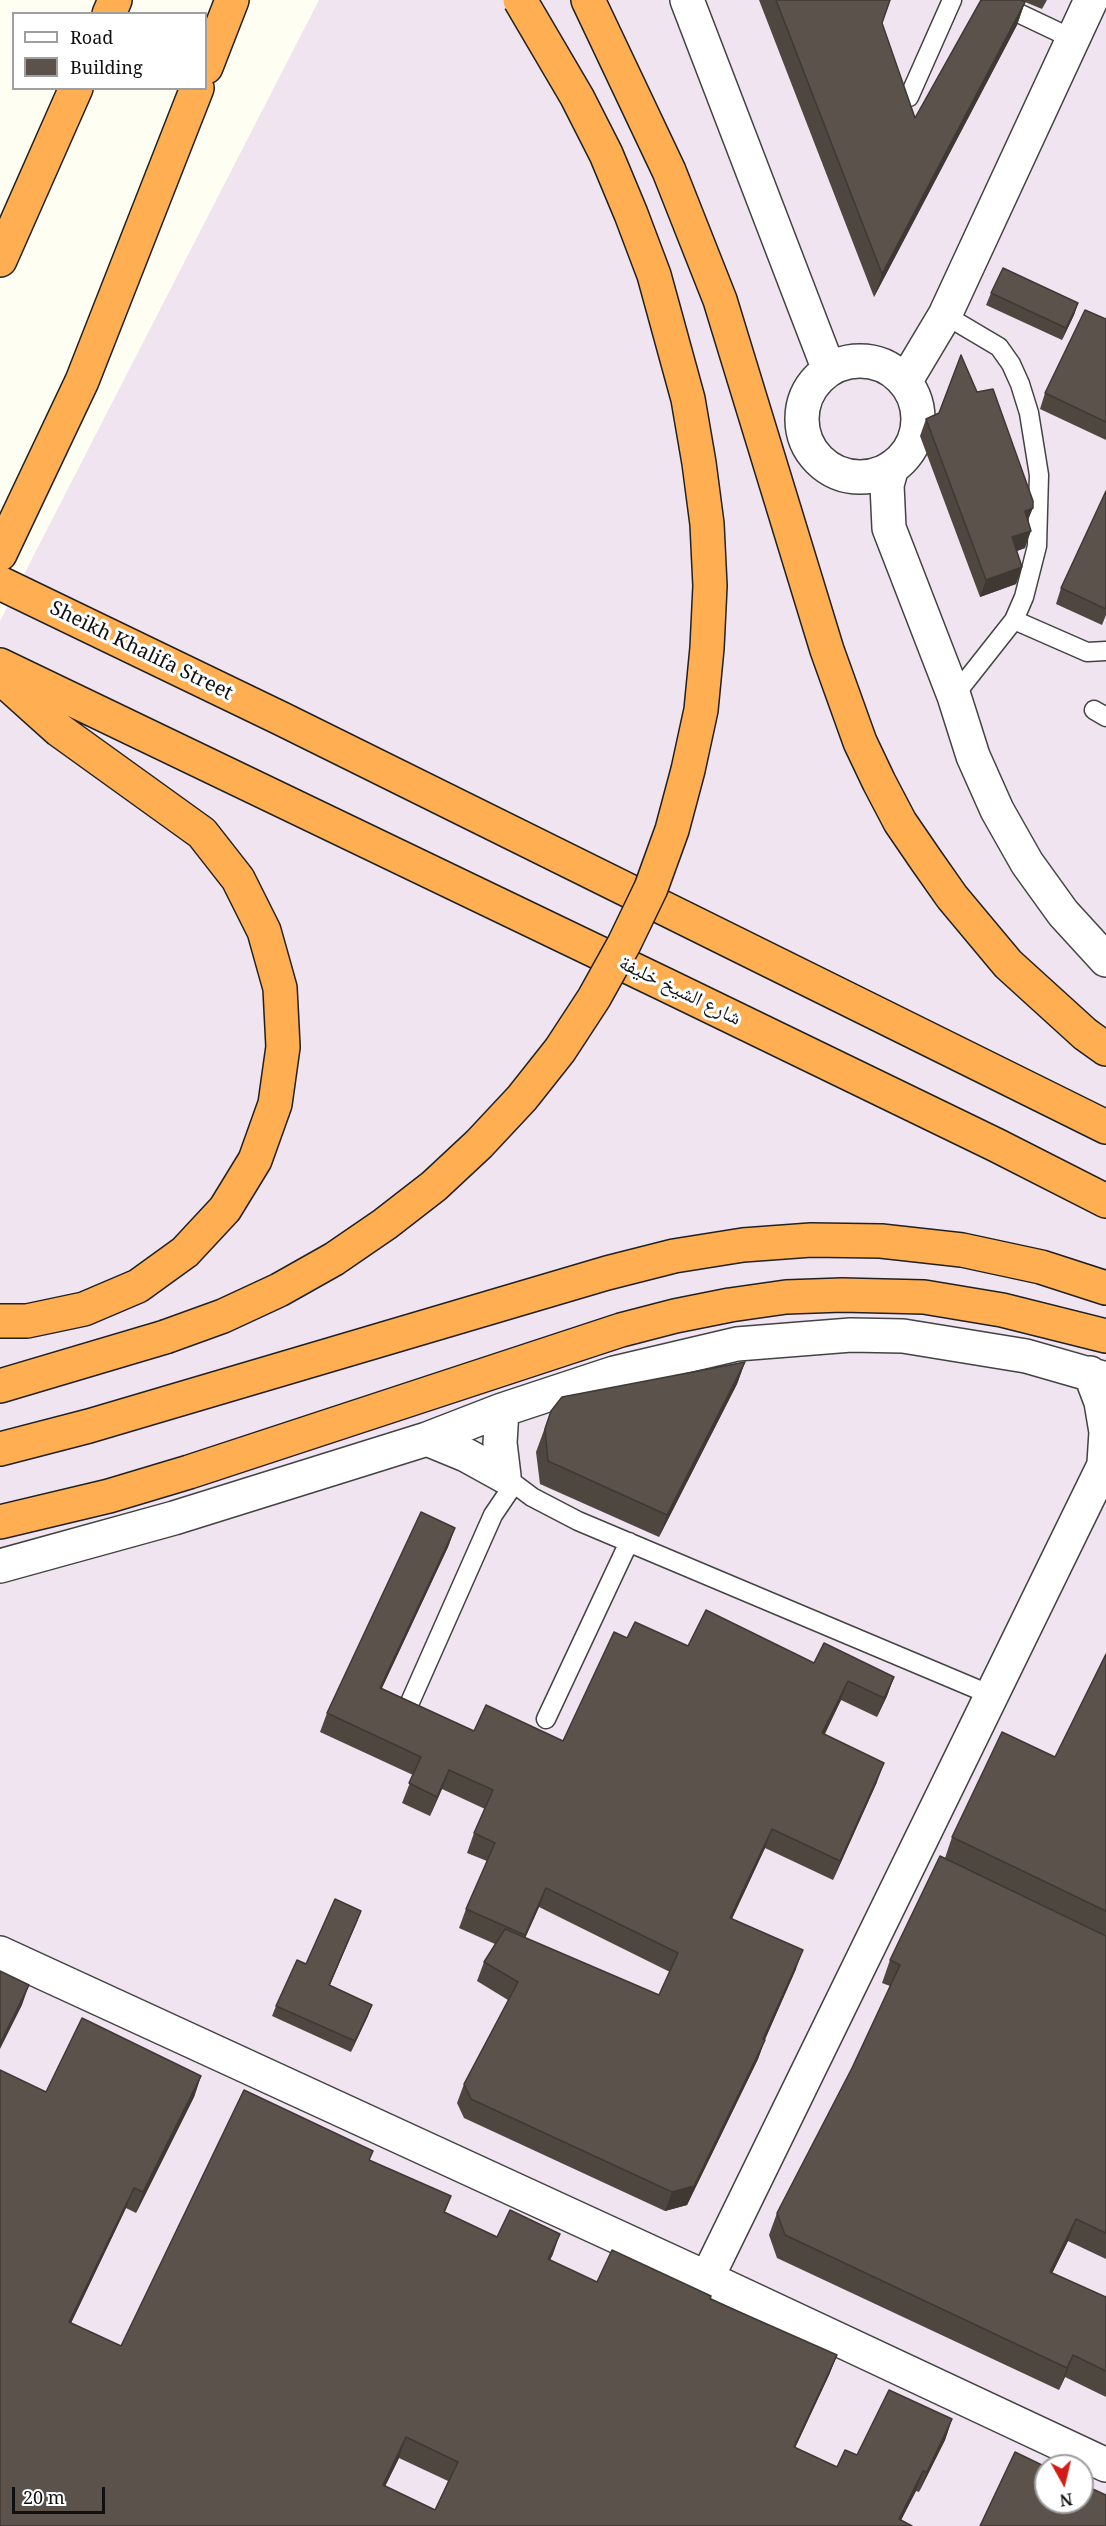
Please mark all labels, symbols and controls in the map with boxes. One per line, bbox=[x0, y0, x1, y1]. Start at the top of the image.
legend bbox=[12, 12, 207, 90]
text: Road bbox=[70, 25, 113, 49]
text: Building bbox=[70, 55, 143, 79]
street label: Sheikh Khalifa Street bbox=[46, 596, 236, 706]
street label: شارع الشيخ خليفة bbox=[615, 951, 745, 1031]
north arrow bbox=[1034, 2454, 1094, 2514]
scale bar bbox=[15, 2475, 108, 2513]
text: 20 m bbox=[23, 2485, 65, 2509]
text: N bbox=[1058, 2488, 1074, 2512]

